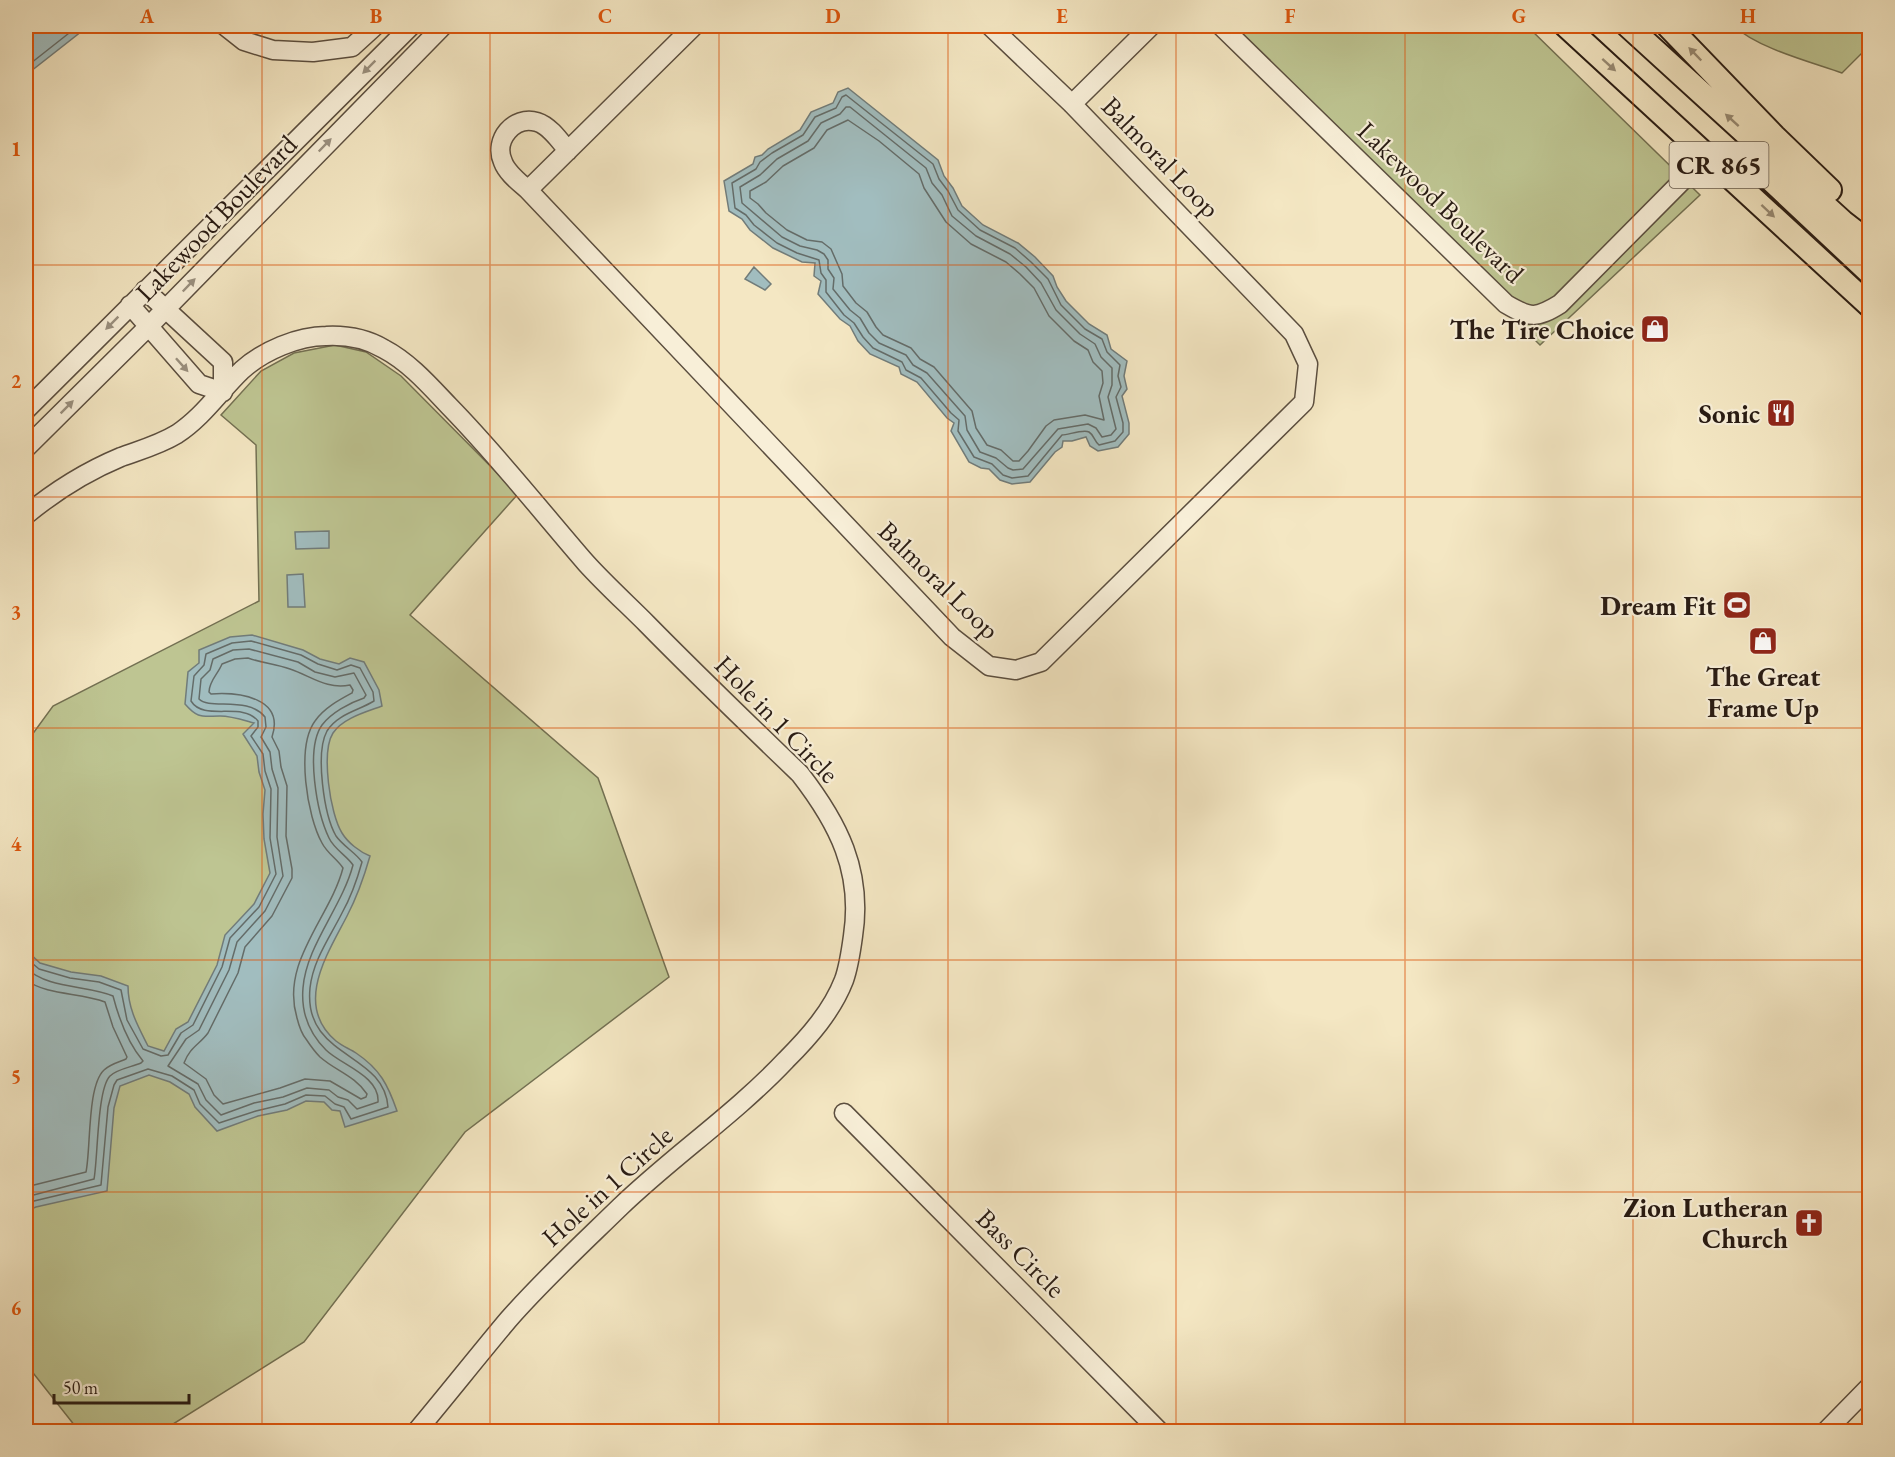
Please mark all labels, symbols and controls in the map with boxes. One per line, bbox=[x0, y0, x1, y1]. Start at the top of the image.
text: A bbox=[139, 3, 155, 29]
text: B bbox=[370, 3, 382, 29]
text: C bbox=[598, 3, 612, 29]
text: D bbox=[825, 3, 841, 29]
text: E bbox=[1056, 3, 1068, 29]
text: F bbox=[1285, 3, 1296, 29]
text: G bbox=[1512, 3, 1526, 29]
text: H bbox=[1740, 3, 1756, 29]
one-way arrow bbox=[1688, 46, 1702, 61]
one-way arrow bbox=[1602, 58, 1617, 72]
one-way arrow bbox=[363, 59, 377, 73]
street label: Balmoral Loop bbox=[1094, 89, 1228, 225]
street label: Lakewood Boulevard bbox=[1350, 113, 1532, 291]
one-way arrow bbox=[1725, 114, 1740, 127]
street label: Lakewood Boulevard bbox=[127, 127, 305, 309]
text: 1 bbox=[11, 136, 21, 162]
one-way arrow bbox=[317, 139, 331, 153]
road number: CR 865 bbox=[1670, 142, 1768, 188]
one-way arrow bbox=[1761, 204, 1776, 218]
one-way arrow bbox=[181, 278, 195, 292]
place label: The Tire Choice bbox=[1450, 312, 1634, 347]
shop icon: The Tire Choice bbox=[1639, 313, 1671, 345]
one-way arrow bbox=[106, 316, 120, 330]
one-way arrow bbox=[175, 357, 188, 372]
text: 2 bbox=[11, 368, 22, 394]
place label: Sonic bbox=[1698, 396, 1760, 431]
restaurant icon: Sonic bbox=[1765, 397, 1797, 429]
one-way arrow bbox=[60, 400, 74, 414]
street label: Balmoral Loop bbox=[871, 513, 1007, 647]
place label: Dream Fit bbox=[1600, 588, 1716, 623]
sports icon: Dream Fit bbox=[1721, 589, 1753, 621]
text: 3 bbox=[11, 599, 21, 625]
shop icon: The Great Frame Up bbox=[1747, 625, 1779, 657]
street label: Hole in 1 Circle bbox=[707, 648, 847, 790]
place label: The Great Frame Up bbox=[1706, 659, 1820, 725]
text: 4 bbox=[11, 831, 22, 857]
text: 5 bbox=[11, 1063, 21, 1089]
street label: Hole in 1 Circle bbox=[534, 1118, 680, 1254]
place label: Zion Lutheran Church bbox=[1623, 1190, 1788, 1256]
street label: Bass Circle bbox=[969, 1201, 1073, 1305]
church icon: Zion Lutheran Church bbox=[1793, 1207, 1825, 1239]
text: 6 bbox=[11, 1295, 22, 1321]
scale bar bbox=[54, 1367, 189, 1405]
text: 50 m bbox=[63, 1376, 98, 1399]

